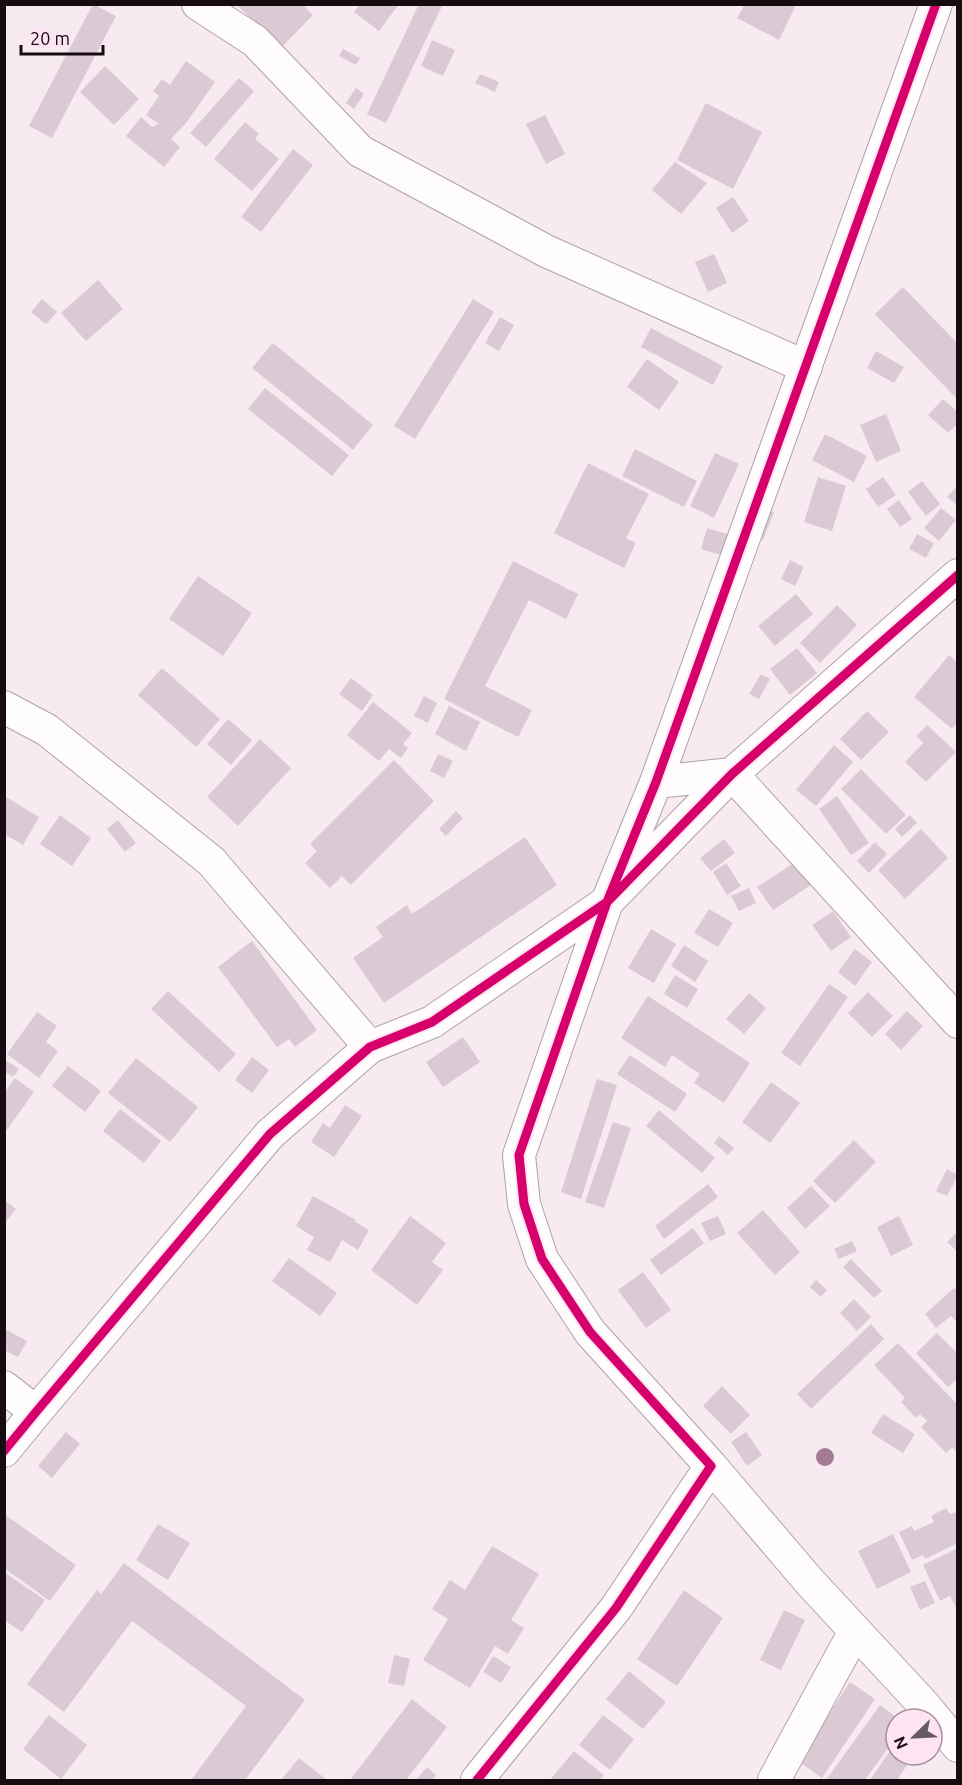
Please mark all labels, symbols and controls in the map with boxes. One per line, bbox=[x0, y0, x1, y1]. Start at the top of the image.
scale bar bbox=[21, 18, 104, 56]
text: 20 m bbox=[30, 28, 70, 48]
north arrow bbox=[884, 1707, 944, 1767]
text: N bbox=[890, 1734, 911, 1752]

